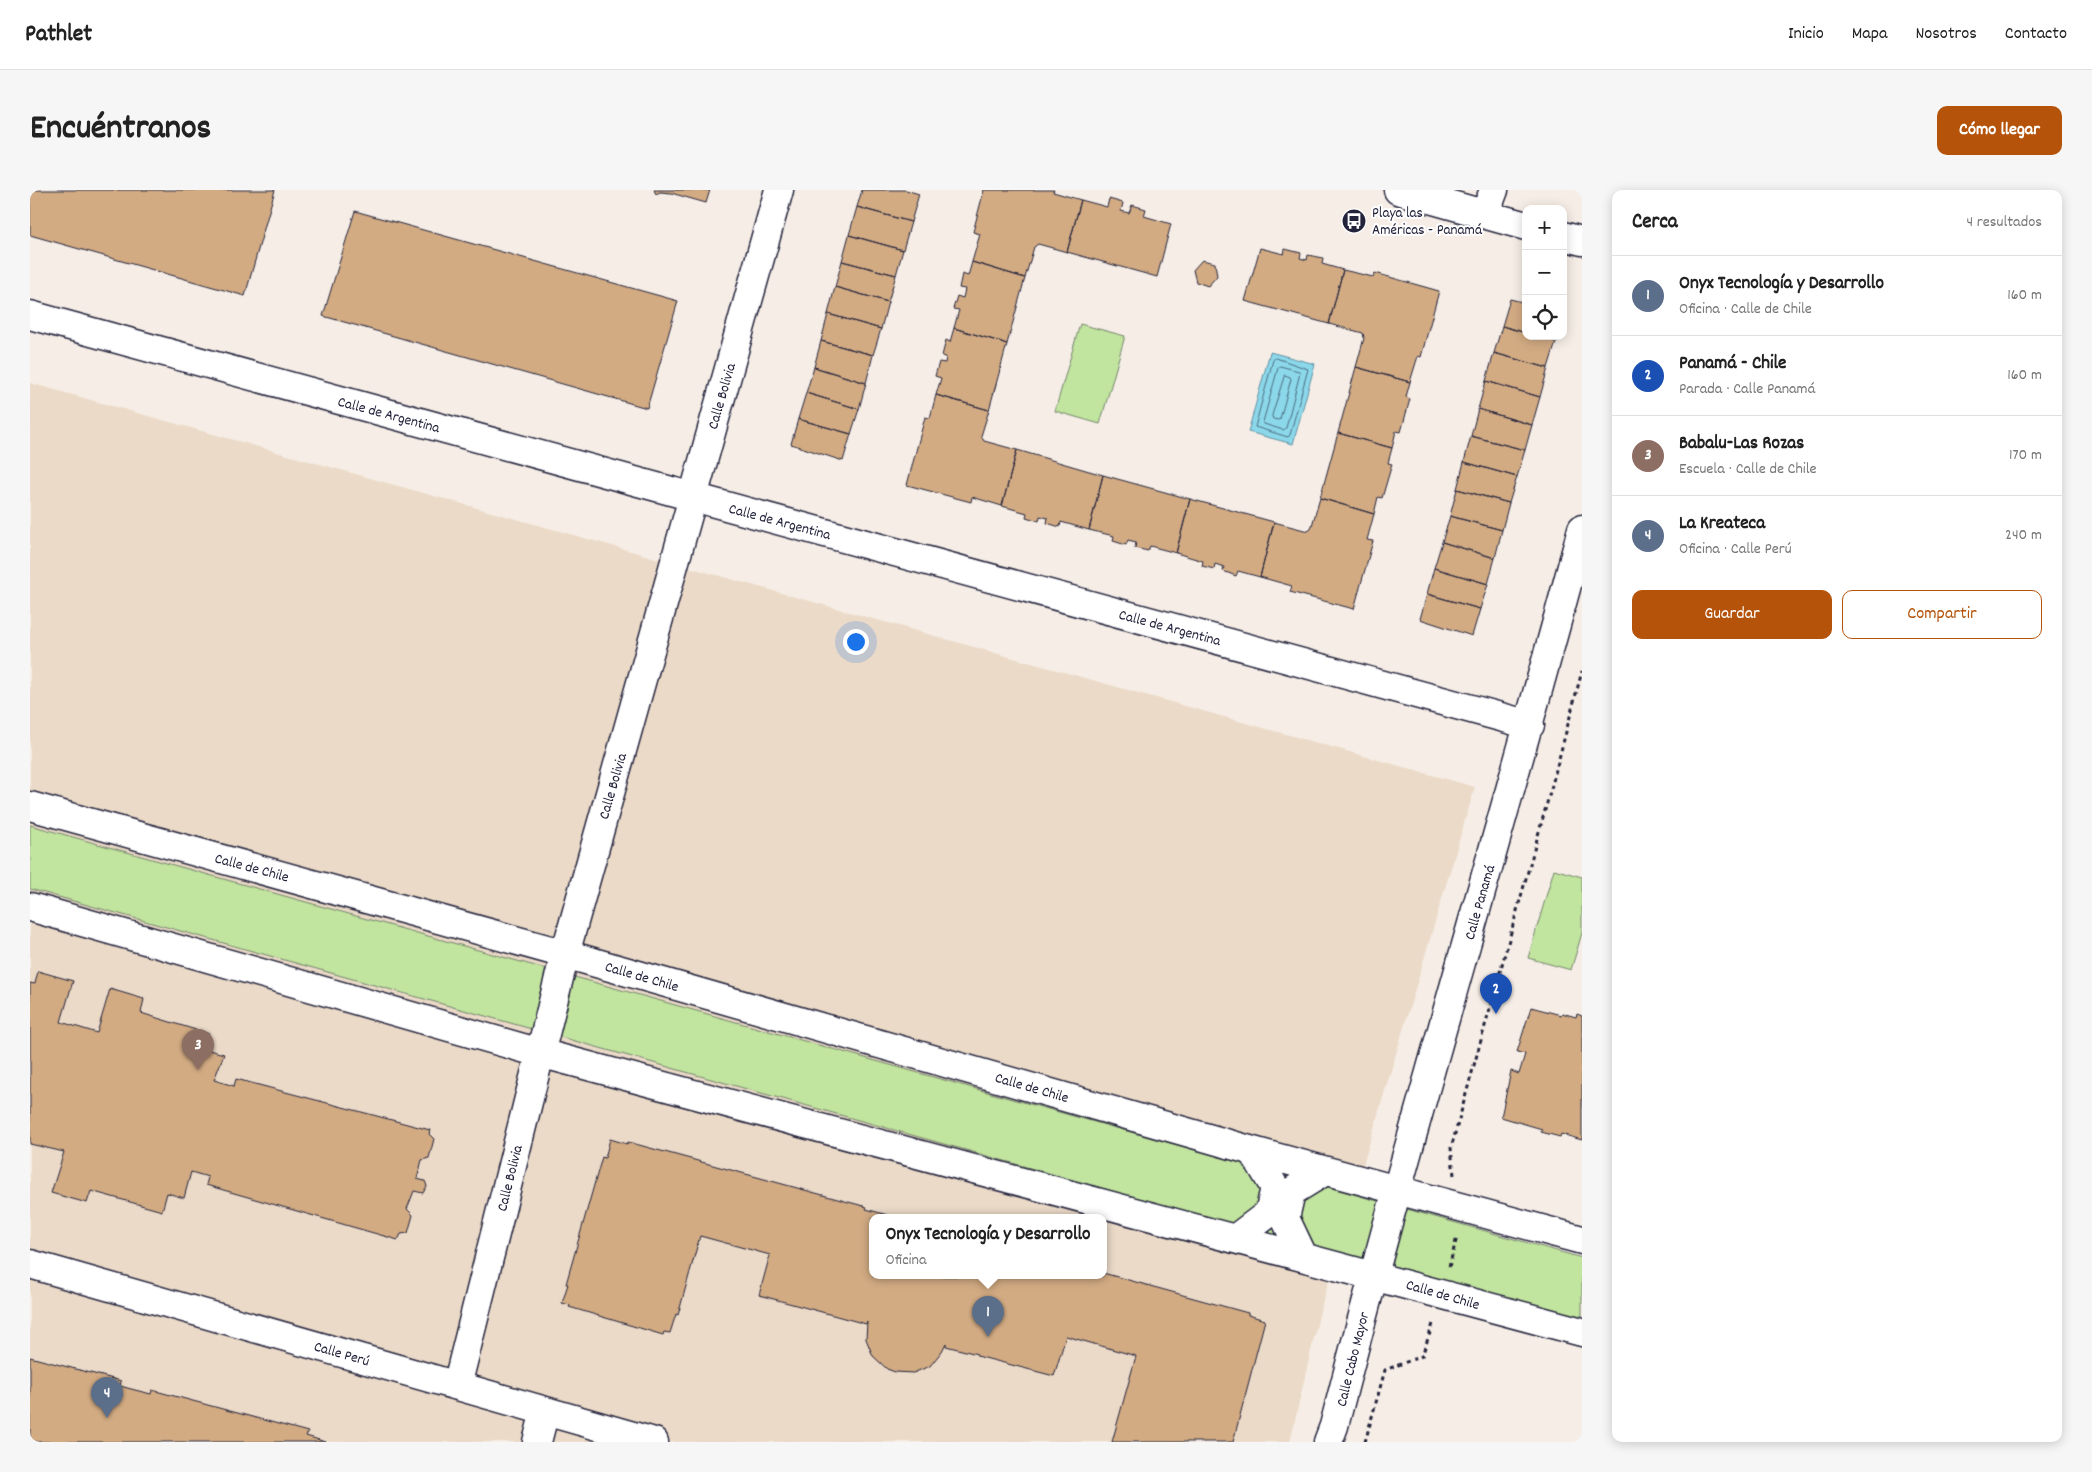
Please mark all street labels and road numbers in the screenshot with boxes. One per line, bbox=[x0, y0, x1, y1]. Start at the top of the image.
street label: Calle Bolivia bbox=[703, 360, 743, 432]
street label: Calle de Argentina bbox=[335, 392, 443, 440]
street label: Calle de Argentina bbox=[726, 499, 834, 547]
street label: Calle de Argentina bbox=[1116, 605, 1224, 653]
street label: Calle Bolivia bbox=[594, 750, 634, 822]
street label: Calle de Chile bbox=[212, 848, 291, 889]
street label: Calle Panamá bbox=[1460, 862, 1502, 943]
street label: Calle de Chile bbox=[602, 957, 681, 999]
street label: Calle de Chile bbox=[992, 1068, 1071, 1110]
street label: Calle Bolivia bbox=[492, 1142, 530, 1214]
street label: Calle de Chile bbox=[1403, 1275, 1482, 1317]
street label: Calle Cabo Mayor bbox=[1332, 1309, 1376, 1409]
street label: Calle Perú bbox=[311, 1336, 372, 1373]

